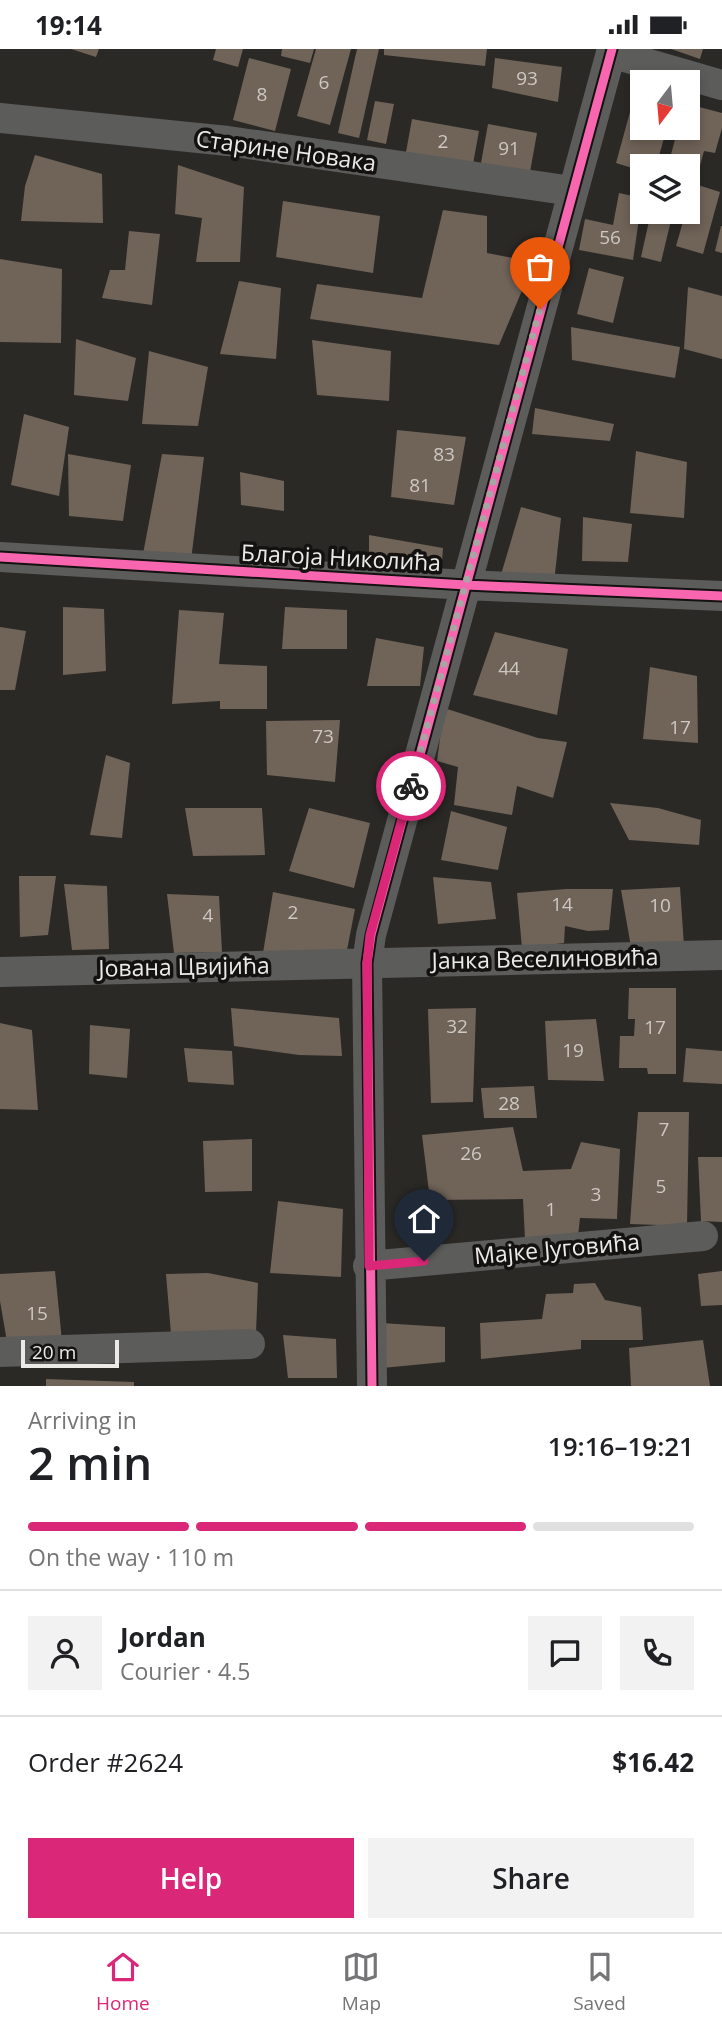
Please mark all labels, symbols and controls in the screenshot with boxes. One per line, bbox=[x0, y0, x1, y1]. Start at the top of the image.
text: 19:14 bbox=[35, 7, 102, 43]
house number: 93 bbox=[516, 65, 538, 91]
house number: 6 bbox=[319, 69, 329, 95]
north arrow bbox=[630, 70, 700, 140]
map controls bbox=[630, 70, 700, 224]
house number: 8 bbox=[257, 81, 267, 107]
street label: Старине Новака bbox=[194, 122, 378, 178]
house number: 2 bbox=[438, 128, 448, 154]
house number: 91 bbox=[498, 135, 520, 161]
button: layers bbox=[630, 154, 700, 224]
house number: 56 bbox=[599, 224, 621, 250]
pin bbox=[510, 237, 570, 309]
icon: bag bbox=[521, 248, 559, 286]
house number: 83 bbox=[433, 441, 455, 467]
house number: 81 bbox=[409, 472, 431, 498]
street label: Благоја Николића bbox=[240, 536, 442, 578]
house number: 44 bbox=[498, 655, 520, 681]
house number: 17 bbox=[669, 714, 691, 740]
house number: 73 bbox=[312, 723, 334, 749]
courier bbox=[376, 751, 446, 821]
icon: bike bbox=[392, 767, 430, 805]
house number: 14 bbox=[551, 891, 573, 917]
house number: 10 bbox=[649, 892, 671, 918]
house number: 2 bbox=[288, 899, 298, 925]
house number: 4 bbox=[203, 902, 214, 928]
street label: Јанка Веселиновића bbox=[429, 940, 659, 976]
street label: Јована Цвијића bbox=[96, 949, 270, 984]
house number: 32 bbox=[446, 1013, 468, 1039]
house number: 17 bbox=[644, 1014, 666, 1040]
house number: 19 bbox=[562, 1037, 584, 1063]
house number: 28 bbox=[498, 1090, 520, 1116]
house number: 7 bbox=[659, 1116, 669, 1142]
house number: 26 bbox=[460, 1140, 482, 1166]
house number: 5 bbox=[656, 1173, 666, 1199]
house number: 3 bbox=[591, 1181, 601, 1207]
pin bbox=[394, 1189, 454, 1261]
house number: 1 bbox=[546, 1196, 556, 1222]
icon: home bbox=[405, 1200, 443, 1238]
street label: Мајке Југовића bbox=[473, 1225, 641, 1271]
house number: 15 bbox=[26, 1300, 48, 1326]
scale bar bbox=[21, 1337, 119, 1369]
text: 20 m bbox=[32, 1339, 76, 1365]
text: Arriving in bbox=[28, 1404, 137, 1436]
text: 19:16–19:21 bbox=[548, 1428, 694, 1464]
text: 2 min bbox=[28, 1431, 152, 1493]
text: On the way · 110 m bbox=[28, 1541, 234, 1573]
button: person bbox=[28, 1616, 102, 1690]
button: chat bbox=[528, 1616, 602, 1690]
button: phone bbox=[620, 1616, 694, 1690]
text: Jordan bbox=[120, 1619, 206, 1655]
text: Courier · 4.5 bbox=[120, 1655, 250, 1687]
text: Order #2624 bbox=[28, 1744, 183, 1780]
text: $16.42 bbox=[612, 1744, 694, 1780]
button: Help bbox=[28, 1838, 354, 1918]
button: Share bbox=[368, 1838, 694, 1918]
tab: Home bbox=[96, 1948, 150, 2016]
tab: Map bbox=[342, 1948, 381, 2016]
tab: Saved bbox=[573, 1948, 626, 2016]

